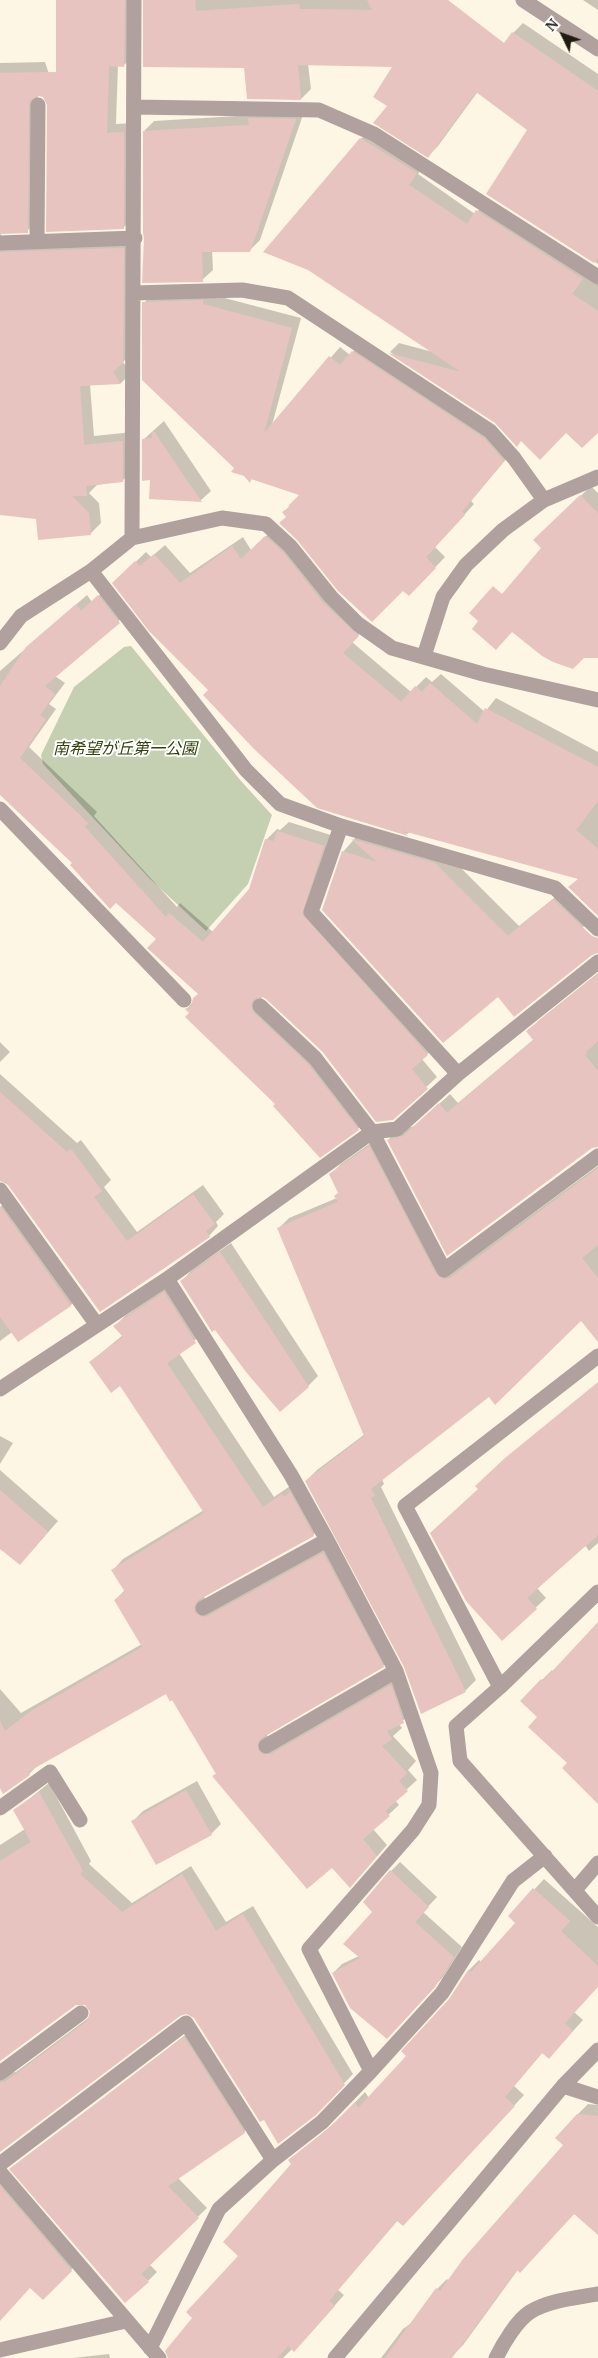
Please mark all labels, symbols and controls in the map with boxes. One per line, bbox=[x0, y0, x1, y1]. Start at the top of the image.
north arrow bbox=[538, 10, 588, 60]
text: N bbox=[541, 14, 562, 35]
park label: 南希望が丘第一公園 bbox=[53, 739, 197, 759]

